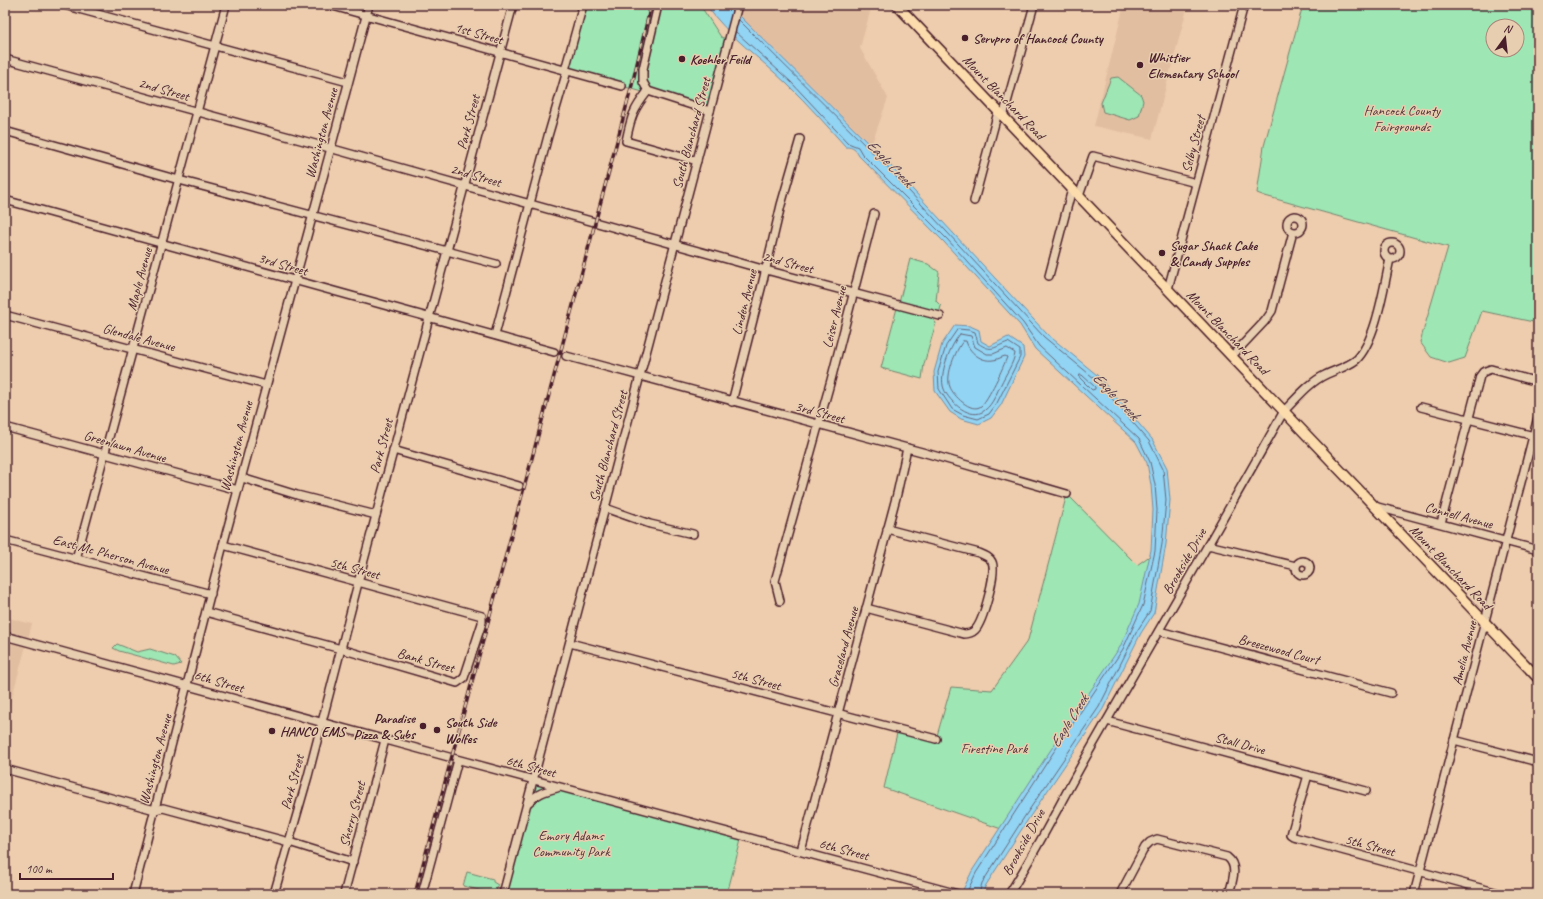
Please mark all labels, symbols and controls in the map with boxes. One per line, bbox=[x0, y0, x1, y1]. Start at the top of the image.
north arrow bbox=[1485, 18, 1525, 58]
street label: 1st Street bbox=[453, 19, 506, 49]
text: N bbox=[1502, 21, 1515, 37]
place label: Servpro of Hancock County bbox=[973, 30, 1105, 47]
marker: Servpro of Hancock County bbox=[960, 33, 970, 43]
place label: Whittier Elementary School bbox=[1148, 49, 1239, 82]
place label: Koehler Feild bbox=[690, 51, 753, 68]
street label: Mount Blanchard Road bbox=[959, 52, 1050, 145]
marker: Koehler Feild bbox=[677, 54, 687, 64]
marker: Whittier Elementary School bbox=[1135, 60, 1145, 70]
street label: 2nd Street bbox=[137, 74, 192, 105]
street label: South Blanchard Street bbox=[668, 74, 715, 191]
street label: Washington Avenue bbox=[301, 85, 342, 180]
street label: Park Street bbox=[453, 92, 484, 151]
park label: Hancock County Fairgrounds bbox=[1364, 102, 1441, 135]
street label: Selby Street bbox=[1178, 112, 1210, 174]
water label: Eagle Creek bbox=[862, 136, 919, 193]
street label: 2nd Street bbox=[449, 160, 504, 191]
place label: Sugar Shack Cake & Candy Supples bbox=[1170, 237, 1258, 270]
street label: Maple Avenue bbox=[123, 245, 156, 312]
street label: 2nd Street bbox=[761, 248, 816, 278]
marker: Sugar Shack Cake & Candy Supples bbox=[1157, 248, 1167, 258]
street label: 3rd Street bbox=[256, 249, 311, 280]
street label: Linden Avenue bbox=[728, 266, 761, 337]
street label: Leiser Avenue bbox=[819, 283, 851, 350]
street label: Mount Blanchard Road bbox=[1183, 287, 1274, 380]
street label: Glendale Avenue bbox=[101, 320, 178, 356]
water label: Eagle Creek bbox=[1088, 369, 1145, 426]
street label: South Blanchard Street bbox=[585, 387, 632, 504]
street label: Washington Avenue bbox=[216, 398, 257, 493]
street label: 3rd Street bbox=[793, 398, 848, 428]
street label: Park Street bbox=[366, 416, 397, 475]
street label: Greenlawn Avenue bbox=[82, 427, 169, 467]
street label: Connell Avenue bbox=[1423, 498, 1496, 533]
street label: Mount Blanchard Road bbox=[1406, 522, 1497, 615]
street label: Brookside Drive bbox=[1159, 524, 1211, 597]
street label: East Mc Pherson Avenue bbox=[51, 531, 172, 579]
street label: 5th Street bbox=[328, 554, 383, 584]
street label: Graceland Avenue bbox=[825, 603, 863, 689]
street label: Amelia Avenue bbox=[1448, 618, 1481, 687]
street label: Breezewood Court bbox=[1237, 631, 1323, 669]
street label: Bank Street bbox=[395, 644, 458, 677]
street label: 5th Street bbox=[729, 665, 784, 695]
street label: 6th Street bbox=[192, 666, 247, 697]
water label: Eagle Creek bbox=[1046, 689, 1094, 751]
place label: Paradise Pizza & Subs bbox=[354, 710, 417, 743]
street label: Washington Avenue bbox=[135, 711, 176, 806]
place label: South Side Wolfes bbox=[445, 714, 498, 747]
marker: Paradise Pizza & Subs bbox=[418, 721, 428, 731]
place label: HANCO EMS bbox=[280, 723, 347, 740]
marker: South Side Wolfes bbox=[432, 725, 442, 735]
marker: HANCO EMS bbox=[267, 726, 277, 736]
street label: Stall Drive bbox=[1213, 729, 1268, 759]
park label: Firestine Park bbox=[961, 740, 1028, 757]
street label: Park Street bbox=[277, 752, 308, 811]
street label: 6th Street bbox=[504, 752, 559, 782]
street label: Sherry Street bbox=[336, 778, 370, 848]
street label: Brookside Drive bbox=[998, 805, 1049, 878]
park label: Emory Adams Community Park bbox=[532, 827, 611, 860]
street label: 5th Street bbox=[1343, 831, 1398, 861]
street label: 6th Street bbox=[817, 835, 872, 865]
scale bar bbox=[20, 855, 113, 881]
text: 100 m bbox=[26, 861, 53, 877]

